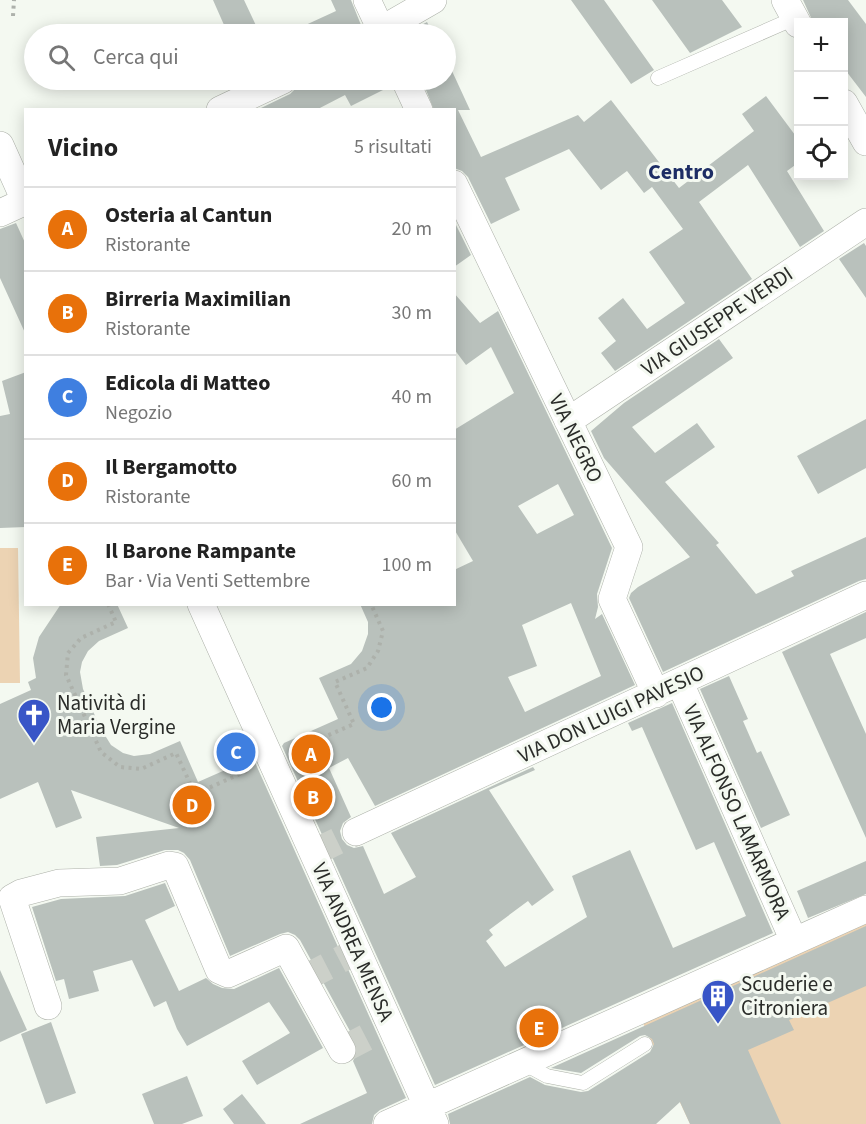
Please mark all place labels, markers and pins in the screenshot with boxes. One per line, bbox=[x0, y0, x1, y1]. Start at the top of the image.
place label: Natività di Maria Vergine bbox=[57, 688, 176, 742]
church icon: Natività di Maria Vergine bbox=[16, 697, 52, 744]
pin: C bbox=[216, 730, 256, 774]
pin: A bbox=[292, 732, 330, 777]
pin: B bbox=[294, 774, 332, 820]
pin: D bbox=[172, 782, 212, 828]
place label: Scuderie e Citroniera bbox=[741, 969, 833, 1023]
building icon: Scuderie e Citroniera bbox=[700, 978, 736, 1025]
pin: E bbox=[520, 1006, 558, 1050]

